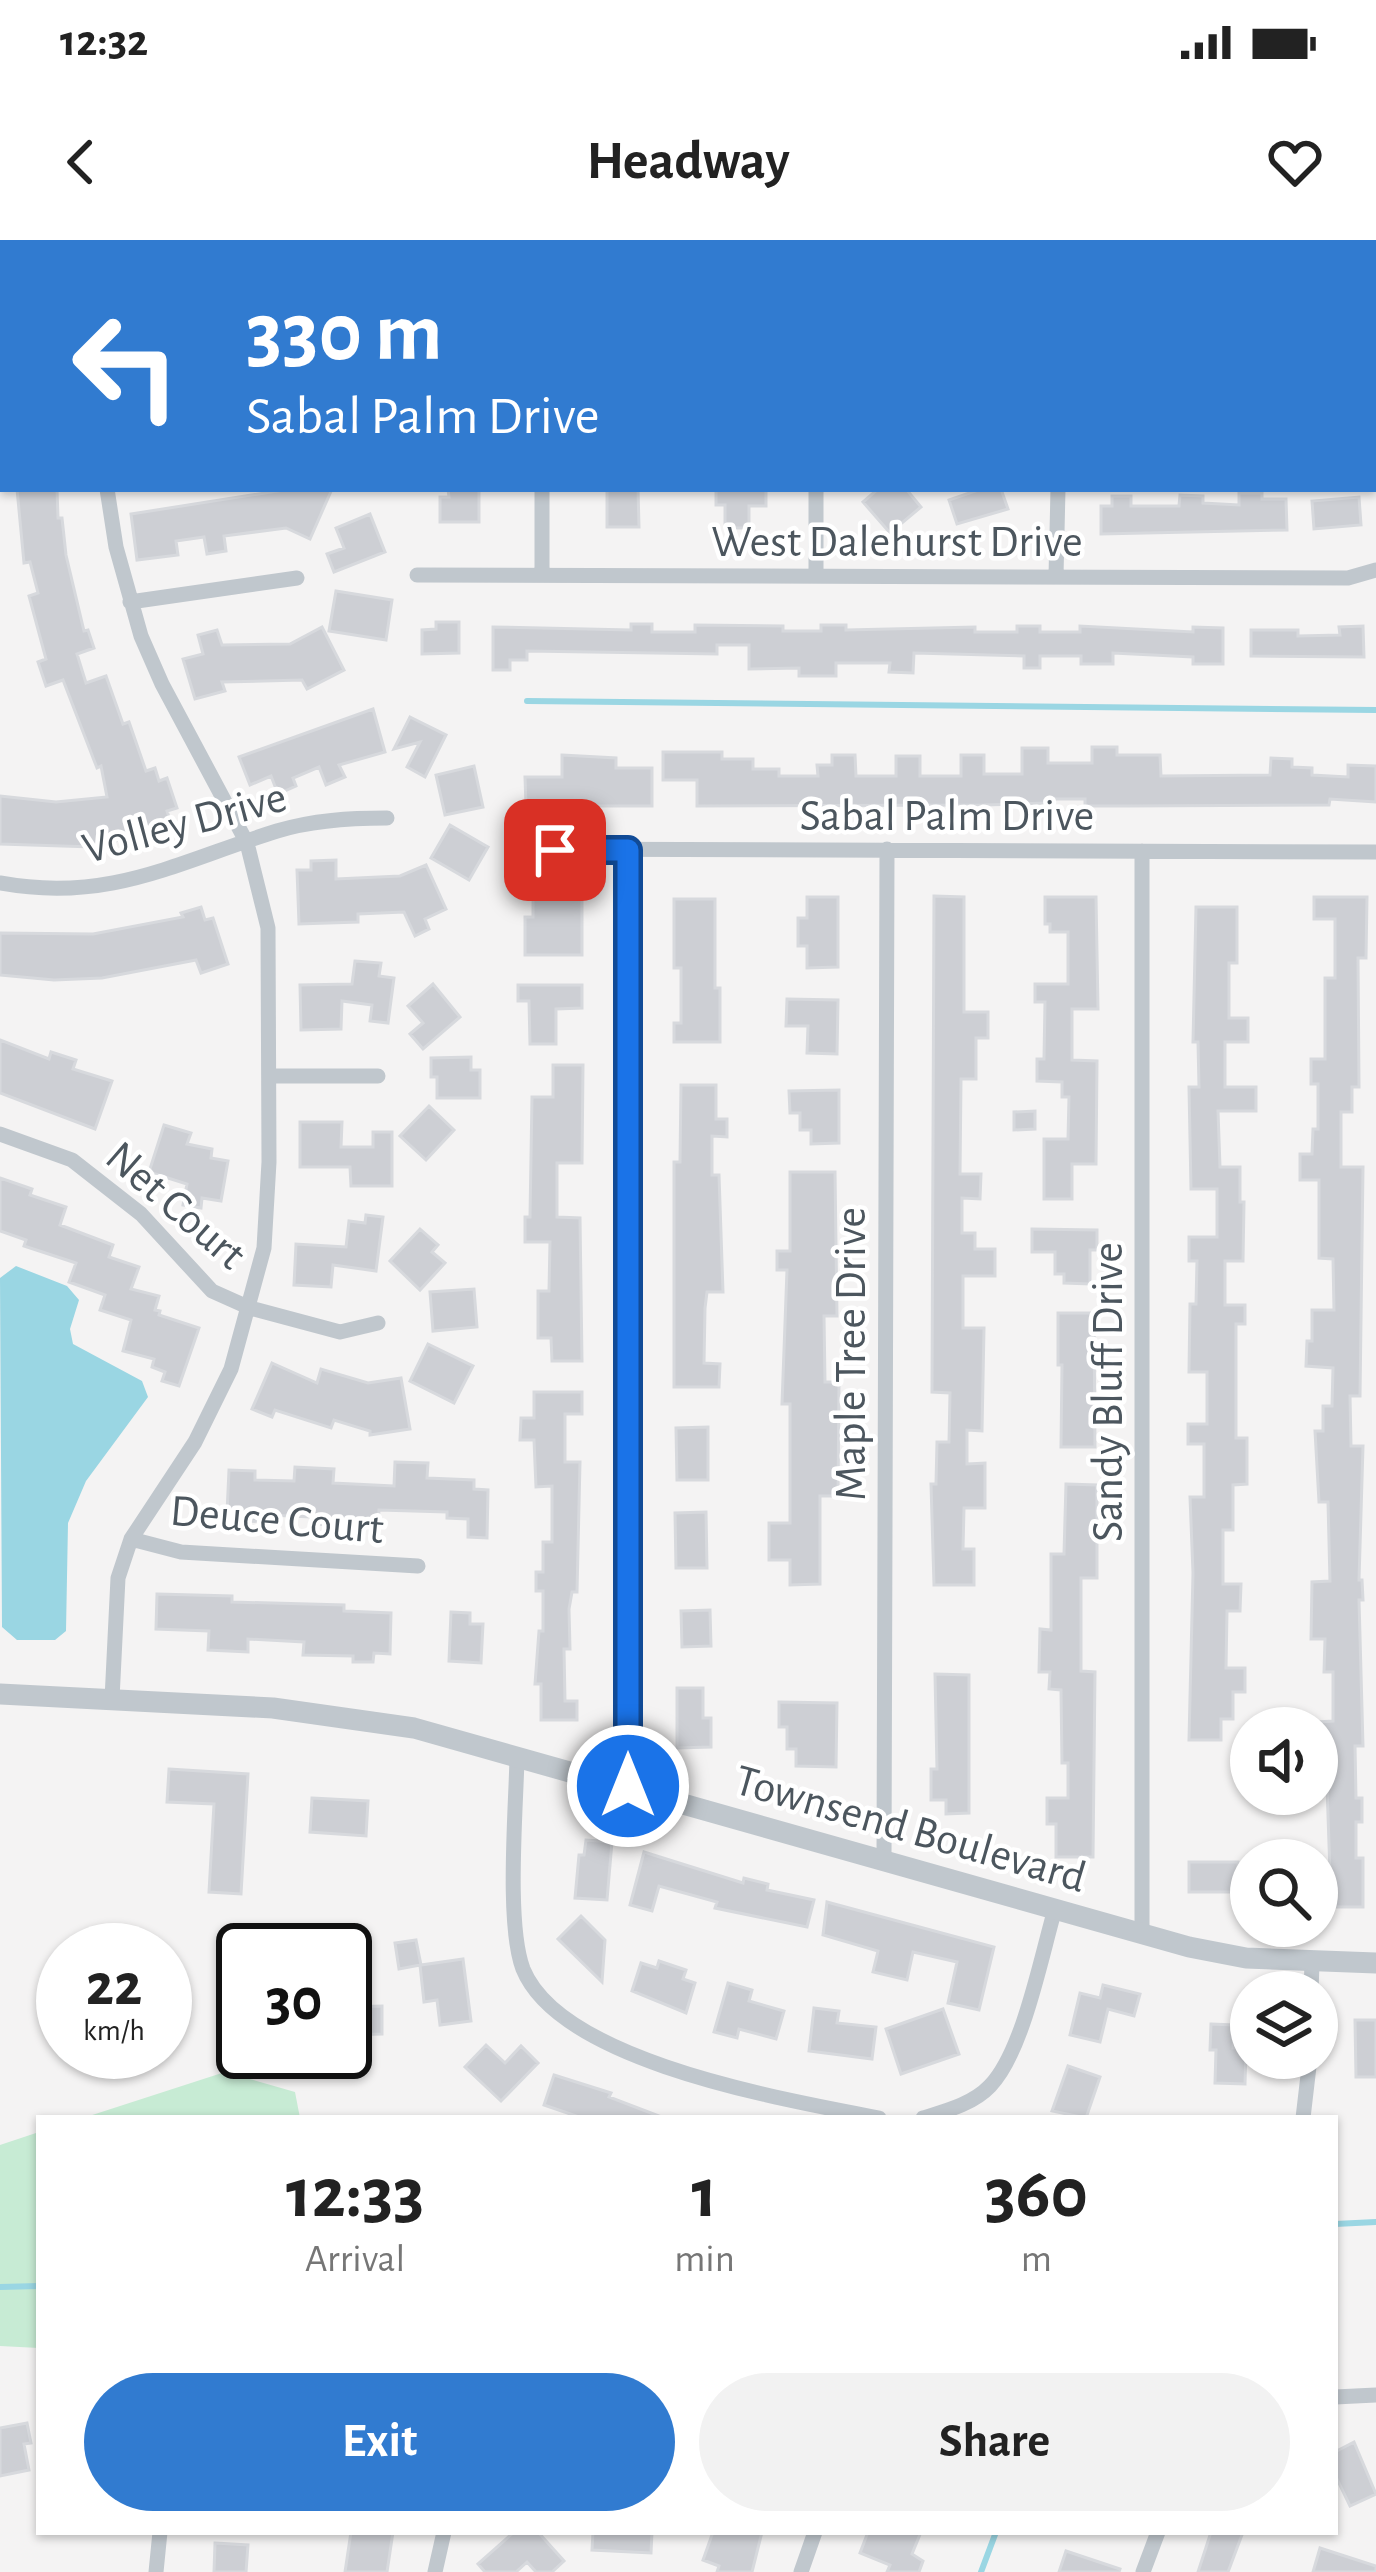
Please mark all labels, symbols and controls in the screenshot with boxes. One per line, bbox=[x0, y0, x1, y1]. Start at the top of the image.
text: 12:32 bbox=[60, 19, 148, 64]
icon: back bbox=[48, 129, 114, 195]
icon: heart bbox=[1262, 129, 1328, 195]
text: Headway bbox=[586, 135, 790, 189]
icon: left bbox=[48, 288, 204, 444]
text: 330 m bbox=[246, 292, 443, 376]
text: Sabal Palm Drive bbox=[246, 390, 600, 444]
street label: West Dalehurst Drive bbox=[711, 520, 1083, 565]
street label: Volley Drive bbox=[78, 775, 291, 872]
street label: Sabal Palm Drive bbox=[800, 794, 1094, 839]
pin bbox=[504, 799, 606, 901]
icon: arrive bbox=[522, 817, 588, 883]
street label: Net Court bbox=[97, 1134, 254, 1278]
street label: Maple Tree Drive bbox=[829, 1207, 874, 1501]
street label: Sandy Bluff Drive bbox=[1086, 1242, 1131, 1542]
street label: Deuce Court bbox=[168, 1489, 385, 1552]
map controls bbox=[1230, 1707, 1338, 2079]
button: sound bbox=[1230, 1707, 1338, 1815]
position arrow bbox=[565, 1723, 691, 1849]
street label: Townsend Boulevard bbox=[730, 1758, 1091, 1901]
button: search bbox=[1230, 1839, 1338, 1947]
speed limit sign: 30 bbox=[216, 1923, 372, 2079]
text: 22 bbox=[86, 1956, 142, 2016]
button: layers bbox=[1230, 1971, 1338, 2079]
text: km/h bbox=[83, 2016, 145, 2046]
text: 12:33 bbox=[286, 2158, 424, 2230]
text: 1 bbox=[692, 2158, 717, 2230]
text: 360 bbox=[985, 2158, 1088, 2230]
text: Arrival bbox=[305, 2240, 405, 2279]
text: min bbox=[674, 2240, 735, 2279]
text: m bbox=[1021, 2240, 1052, 2279]
button: Exit bbox=[84, 2373, 675, 2511]
button: Share bbox=[699, 2373, 1290, 2511]

